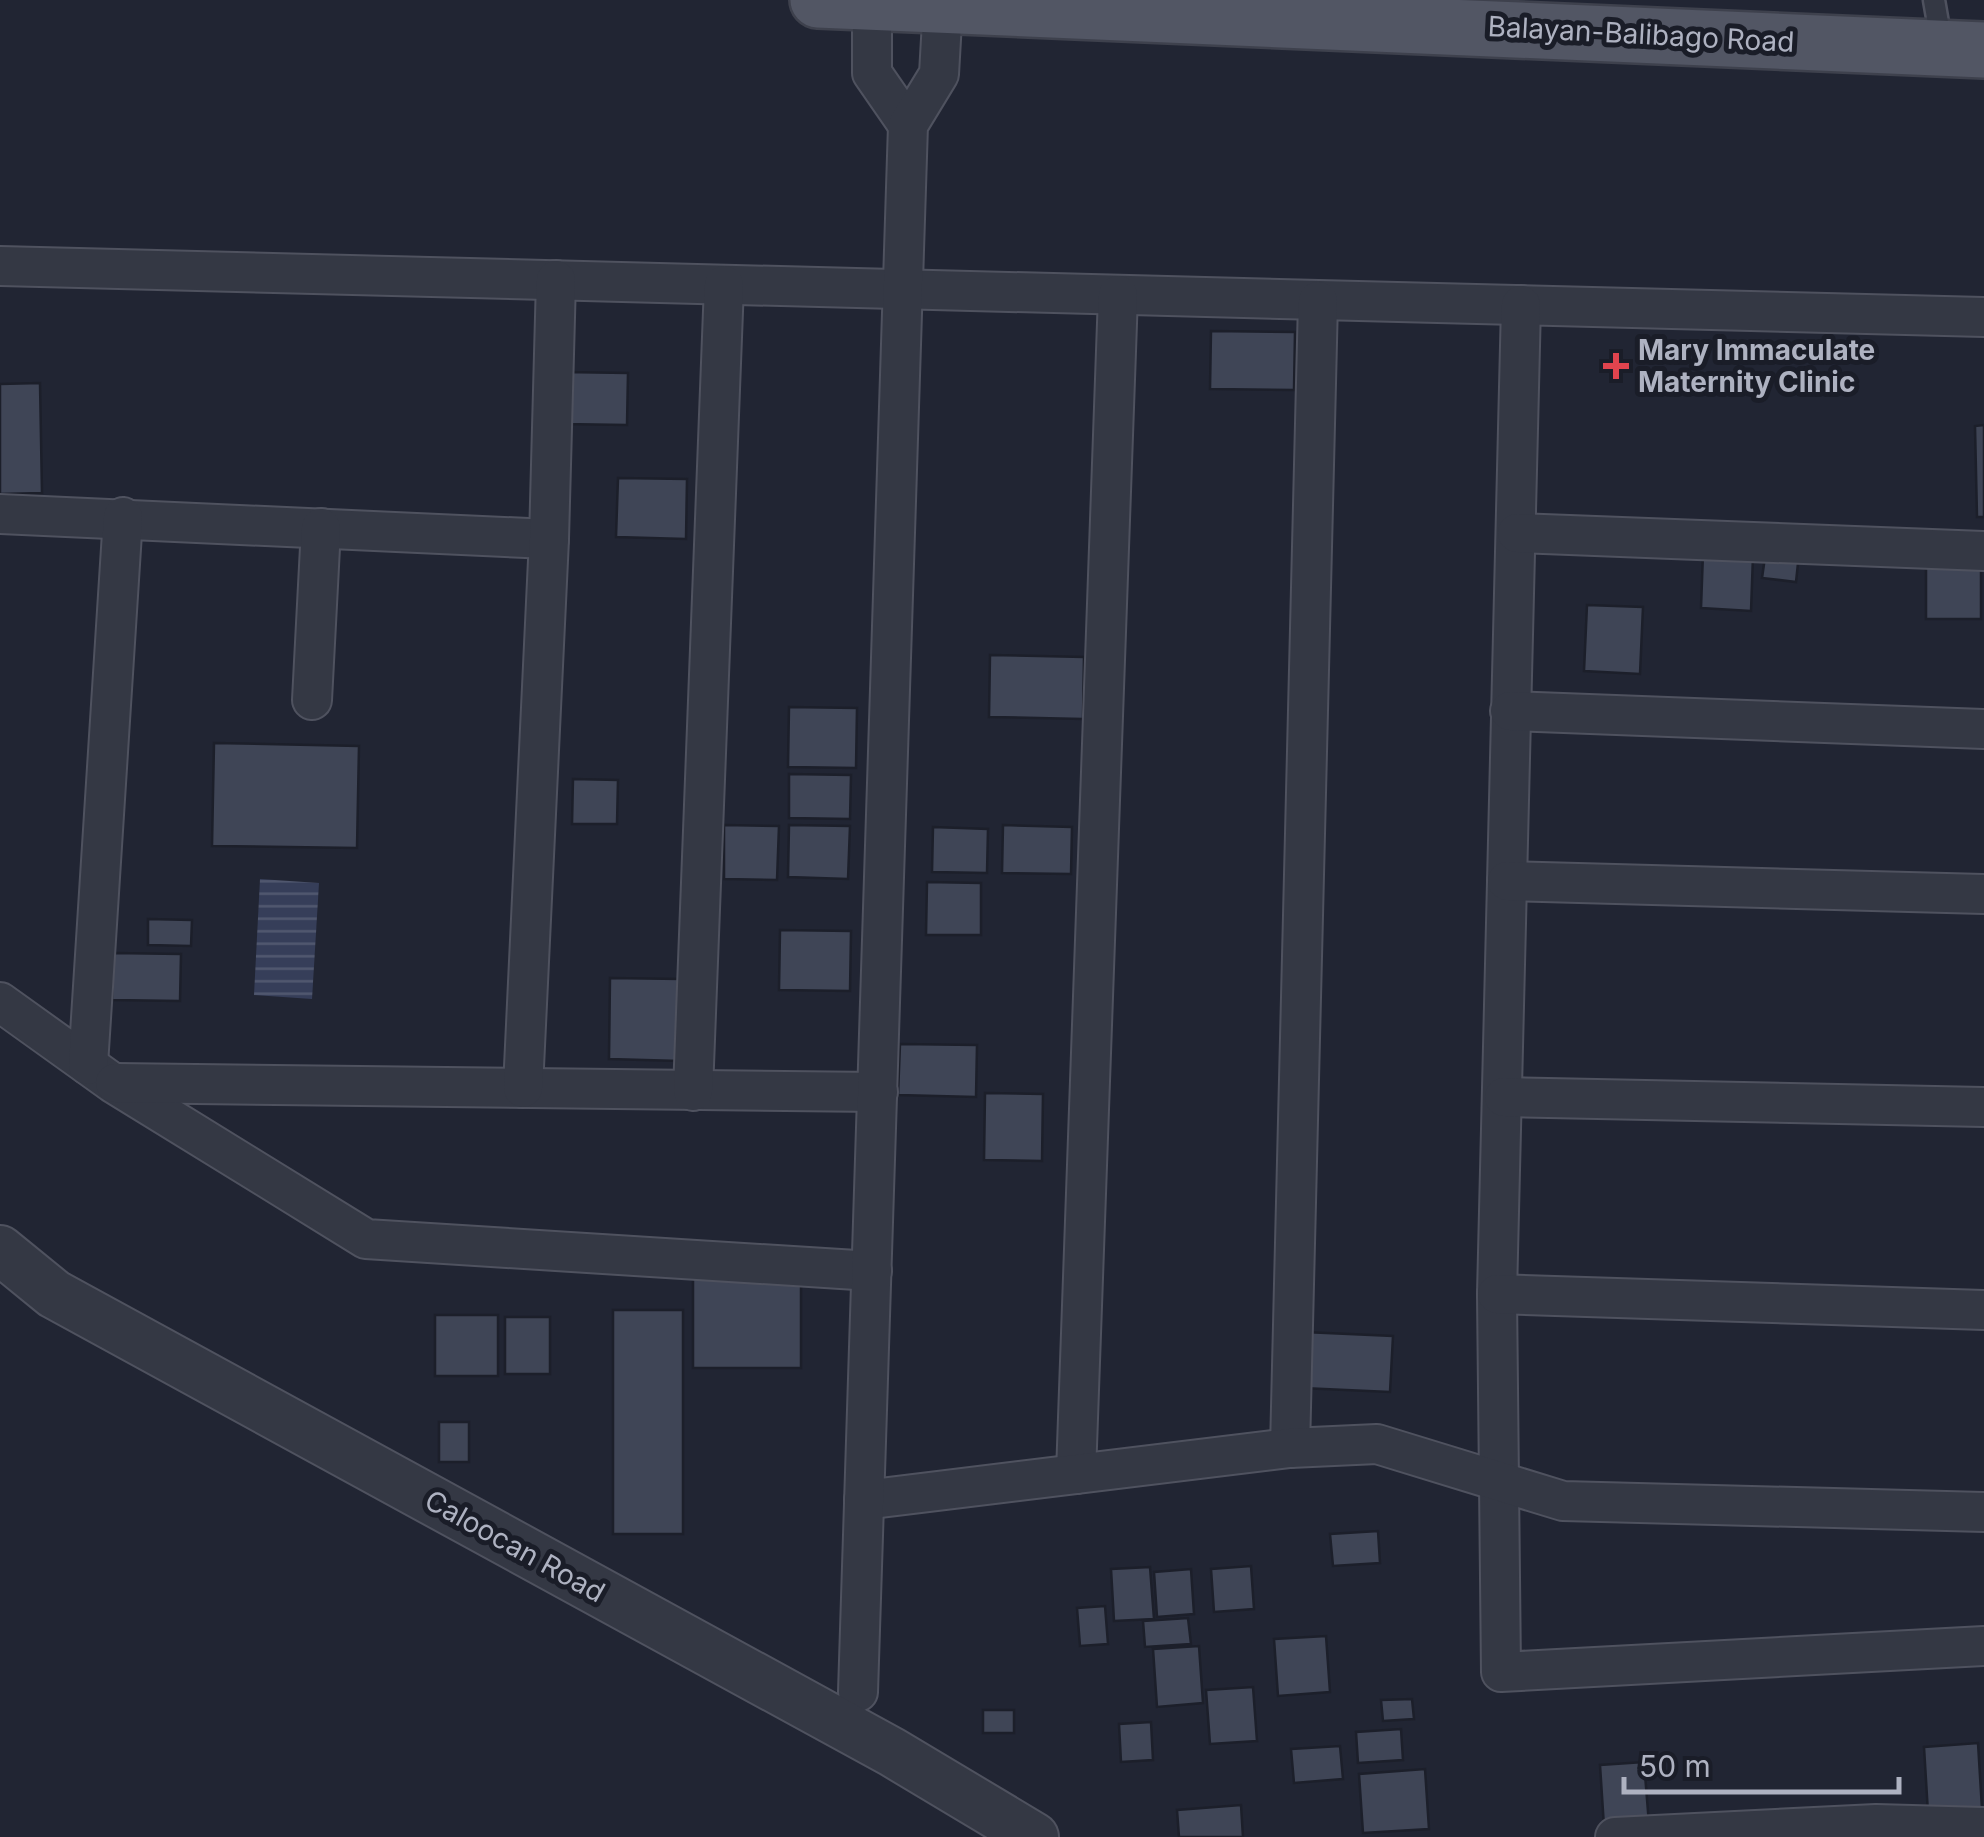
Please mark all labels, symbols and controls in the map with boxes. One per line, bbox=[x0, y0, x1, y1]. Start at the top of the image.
street label: Balayan-Balibago Road bbox=[1487, 9, 1795, 59]
place label: Mary Immaculate Maternity Clinic bbox=[1638, 333, 1875, 399]
marker: Mary Immaculate Maternity Clinic bbox=[1603, 353, 1629, 379]
street label: Caloocan Road bbox=[419, 1483, 611, 1609]
scale bar bbox=[1624, 1732, 1899, 1794]
text: 50 m bbox=[1639, 1748, 1711, 1784]

